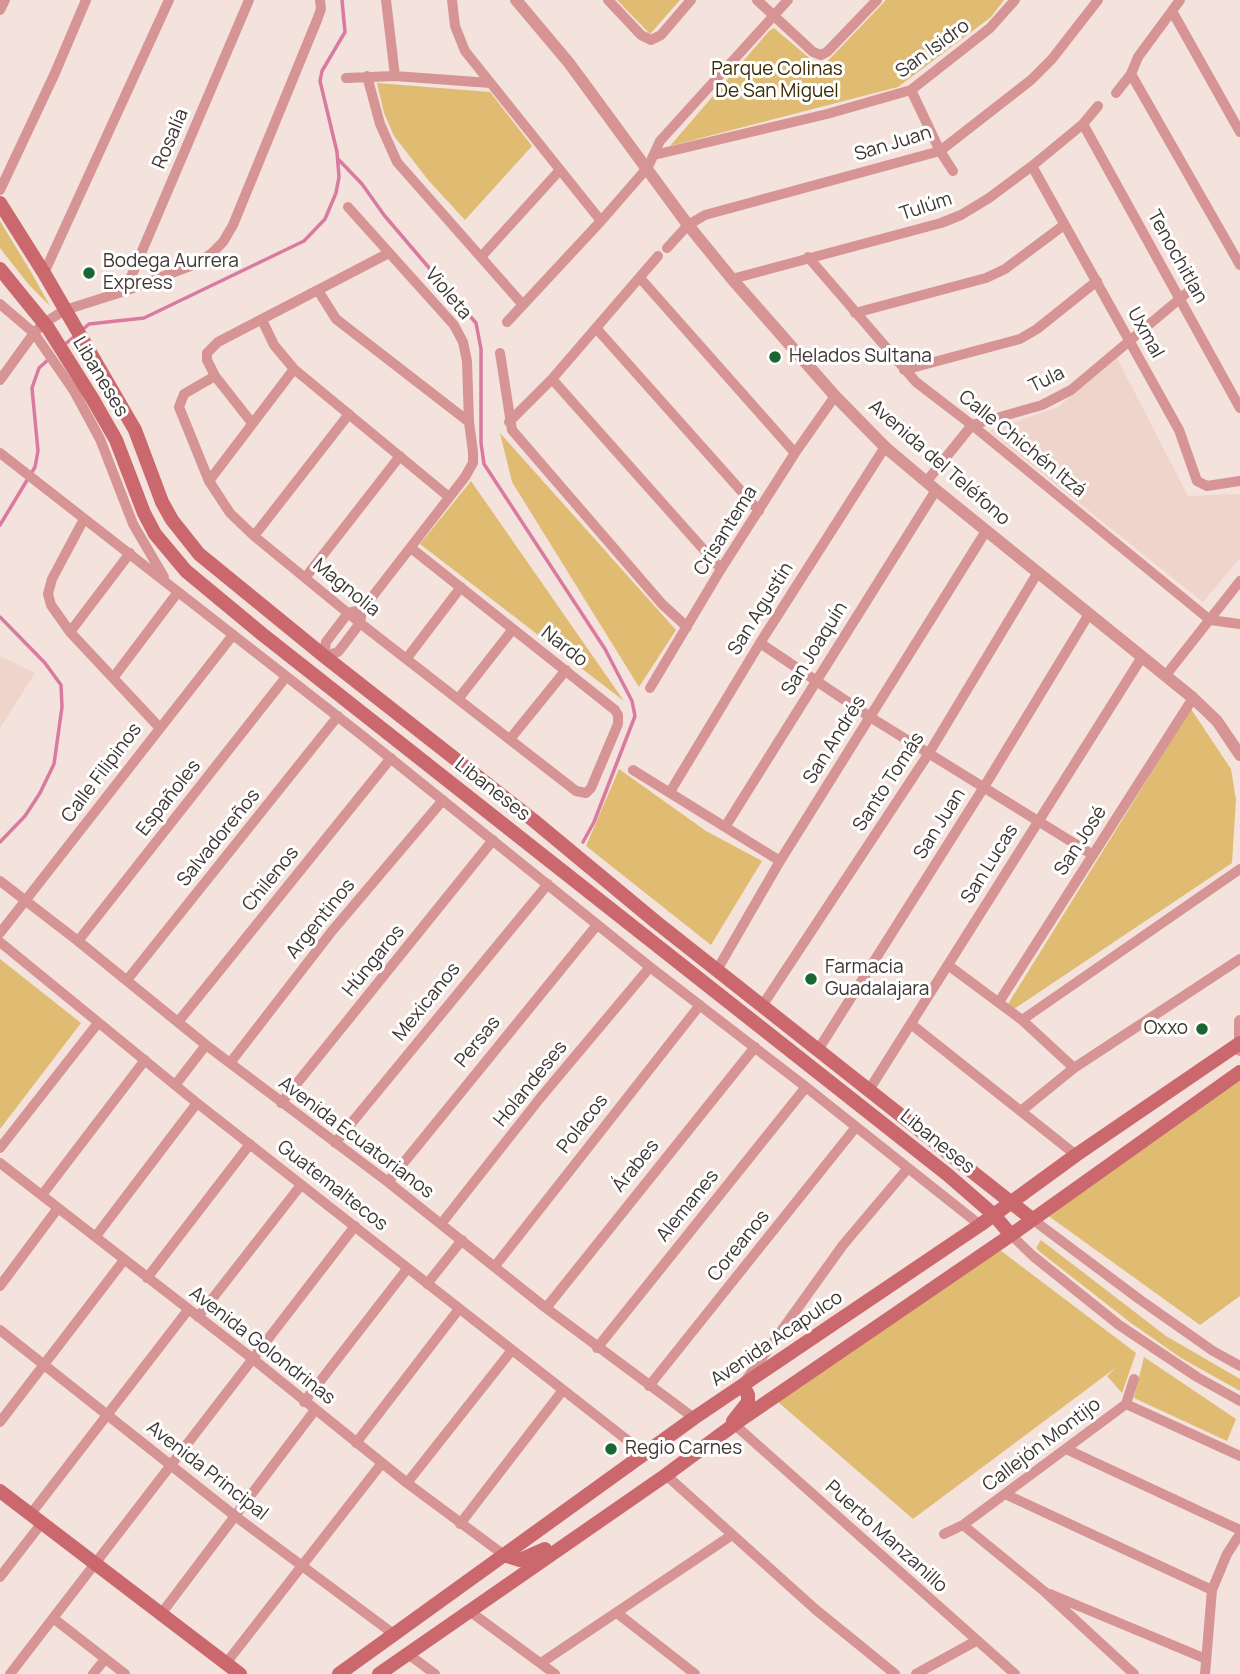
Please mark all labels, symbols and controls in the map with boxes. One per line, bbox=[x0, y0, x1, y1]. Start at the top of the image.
street label: San Isidro bbox=[892, 15, 974, 83]
park label: Parque Colinas De San Miguel bbox=[711, 59, 843, 103]
street label: Rosalía bbox=[148, 106, 194, 172]
street label: San Juan bbox=[852, 122, 934, 166]
street label: Tulúm bbox=[897, 188, 955, 226]
street label: Tenochitlan bbox=[1142, 206, 1212, 308]
place label: Bodega Aurrera Express bbox=[103, 251, 239, 295]
street label: Violeta bbox=[420, 264, 476, 324]
marker: Bodega Aurrera Express bbox=[81, 265, 97, 281]
street label: Uxmal bbox=[1122, 304, 1168, 362]
street label: Libaneses bbox=[67, 333, 133, 421]
place label: Helados Sultana bbox=[789, 346, 932, 368]
marker: Helados Sultana bbox=[767, 349, 783, 365]
street label: Tula bbox=[1026, 362, 1068, 398]
street label: Calle Chichén Itzá bbox=[954, 386, 1090, 502]
street label: Avenida del Teléfono bbox=[864, 395, 1014, 531]
street label: Crisantema bbox=[689, 482, 763, 580]
street label: Magnolia bbox=[308, 554, 384, 622]
street label: San Agustín bbox=[723, 558, 799, 660]
street label: San Joaquín bbox=[777, 598, 853, 700]
street label: Nardo bbox=[536, 622, 592, 672]
street label: San Andrés bbox=[799, 692, 871, 788]
street label: Calle Filipinos bbox=[57, 719, 147, 827]
street label: Santo Tomás bbox=[849, 728, 929, 836]
street label: Libaneses bbox=[450, 754, 534, 826]
street label: Españoles bbox=[132, 755, 206, 841]
street label: San Juan bbox=[909, 784, 971, 864]
street label: Salvadoreños bbox=[173, 785, 265, 891]
street label: San José bbox=[1050, 802, 1112, 880]
street label: San Lucas bbox=[957, 820, 1023, 908]
street label: Chilenos bbox=[238, 842, 304, 916]
street label: Argentinos bbox=[282, 874, 360, 964]
street label: Húngaros bbox=[338, 921, 410, 1001]
place label: Farmacia Guadalajara bbox=[825, 957, 929, 1001]
street label: Mexicanos bbox=[388, 958, 466, 1046]
marker: Farmacia Guadalajara bbox=[803, 971, 819, 987]
street label: Persas bbox=[450, 1012, 506, 1072]
place label: Oxxo bbox=[1144, 1018, 1188, 1040]
marker: Oxxo bbox=[1194, 1021, 1210, 1037]
street label: Holandeses bbox=[489, 1036, 573, 1132]
street label: Avenida Ecuatorianos bbox=[274, 1072, 438, 1204]
street label: Polacos bbox=[553, 1090, 613, 1158]
street label: Libaneses bbox=[895, 1105, 979, 1179]
street label: Árabes bbox=[608, 1135, 664, 1197]
street label: Guatemaltecos bbox=[272, 1136, 392, 1236]
street label: Alemanes bbox=[652, 1165, 724, 1247]
street label: Coreanos bbox=[703, 1206, 775, 1286]
street label: Avenida Golondrinas bbox=[185, 1282, 339, 1410]
street label: Avenida Acapulco bbox=[707, 1286, 847, 1392]
street label: Callejón Montijo bbox=[979, 1393, 1105, 1497]
street label: Avenida Principal bbox=[142, 1417, 272, 1525]
place label: Regio Carnes bbox=[625, 1438, 742, 1460]
marker: Regio Carnes bbox=[603, 1441, 619, 1457]
street label: Puerto Manzanillo bbox=[820, 1476, 952, 1598]

